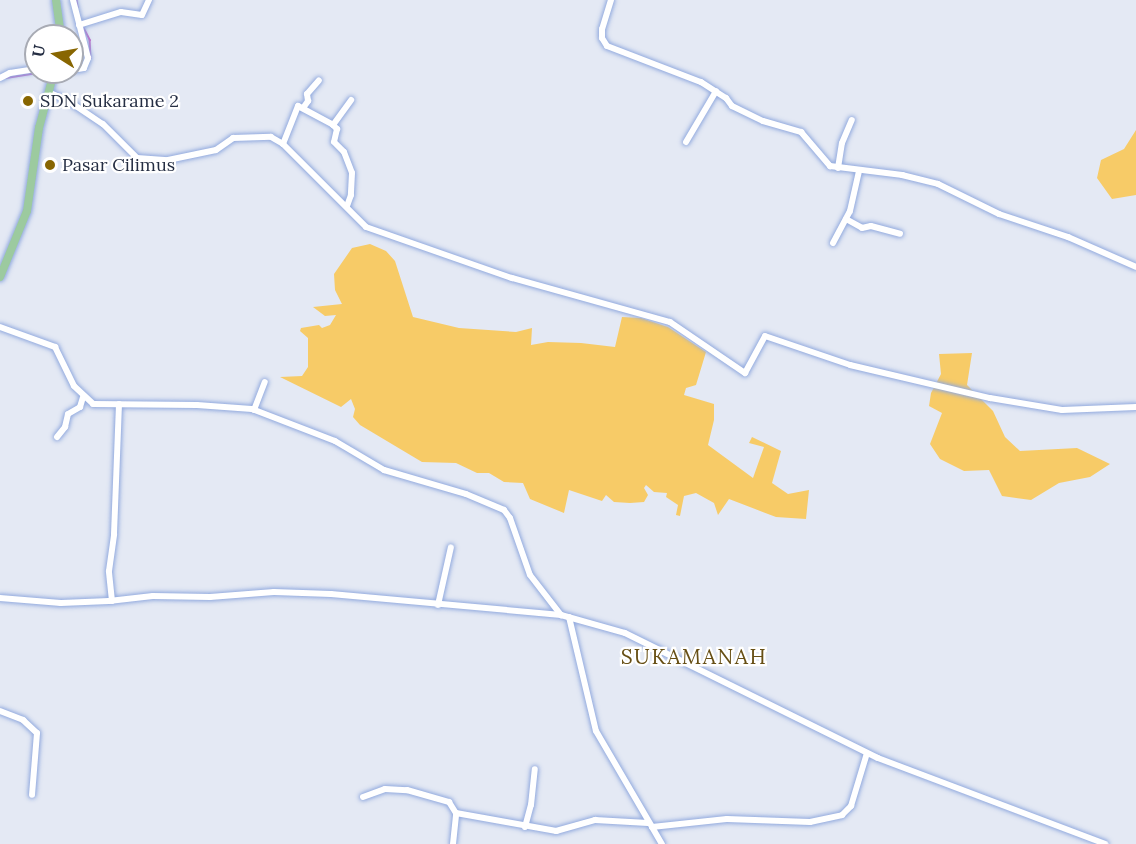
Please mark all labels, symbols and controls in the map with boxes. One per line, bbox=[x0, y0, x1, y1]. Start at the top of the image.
north arrow bbox=[24, 24, 84, 84]
text: U bbox=[27, 43, 49, 59]
place label: SDN Sukarame 2 bbox=[40, 90, 179, 112]
marker: SDN Sukarame 2 bbox=[21, 94, 35, 108]
place label: Pasar Cilimus bbox=[62, 154, 175, 176]
marker: Pasar Cilimus bbox=[43, 158, 57, 172]
district label: SUKAMANAH bbox=[621, 644, 767, 670]

